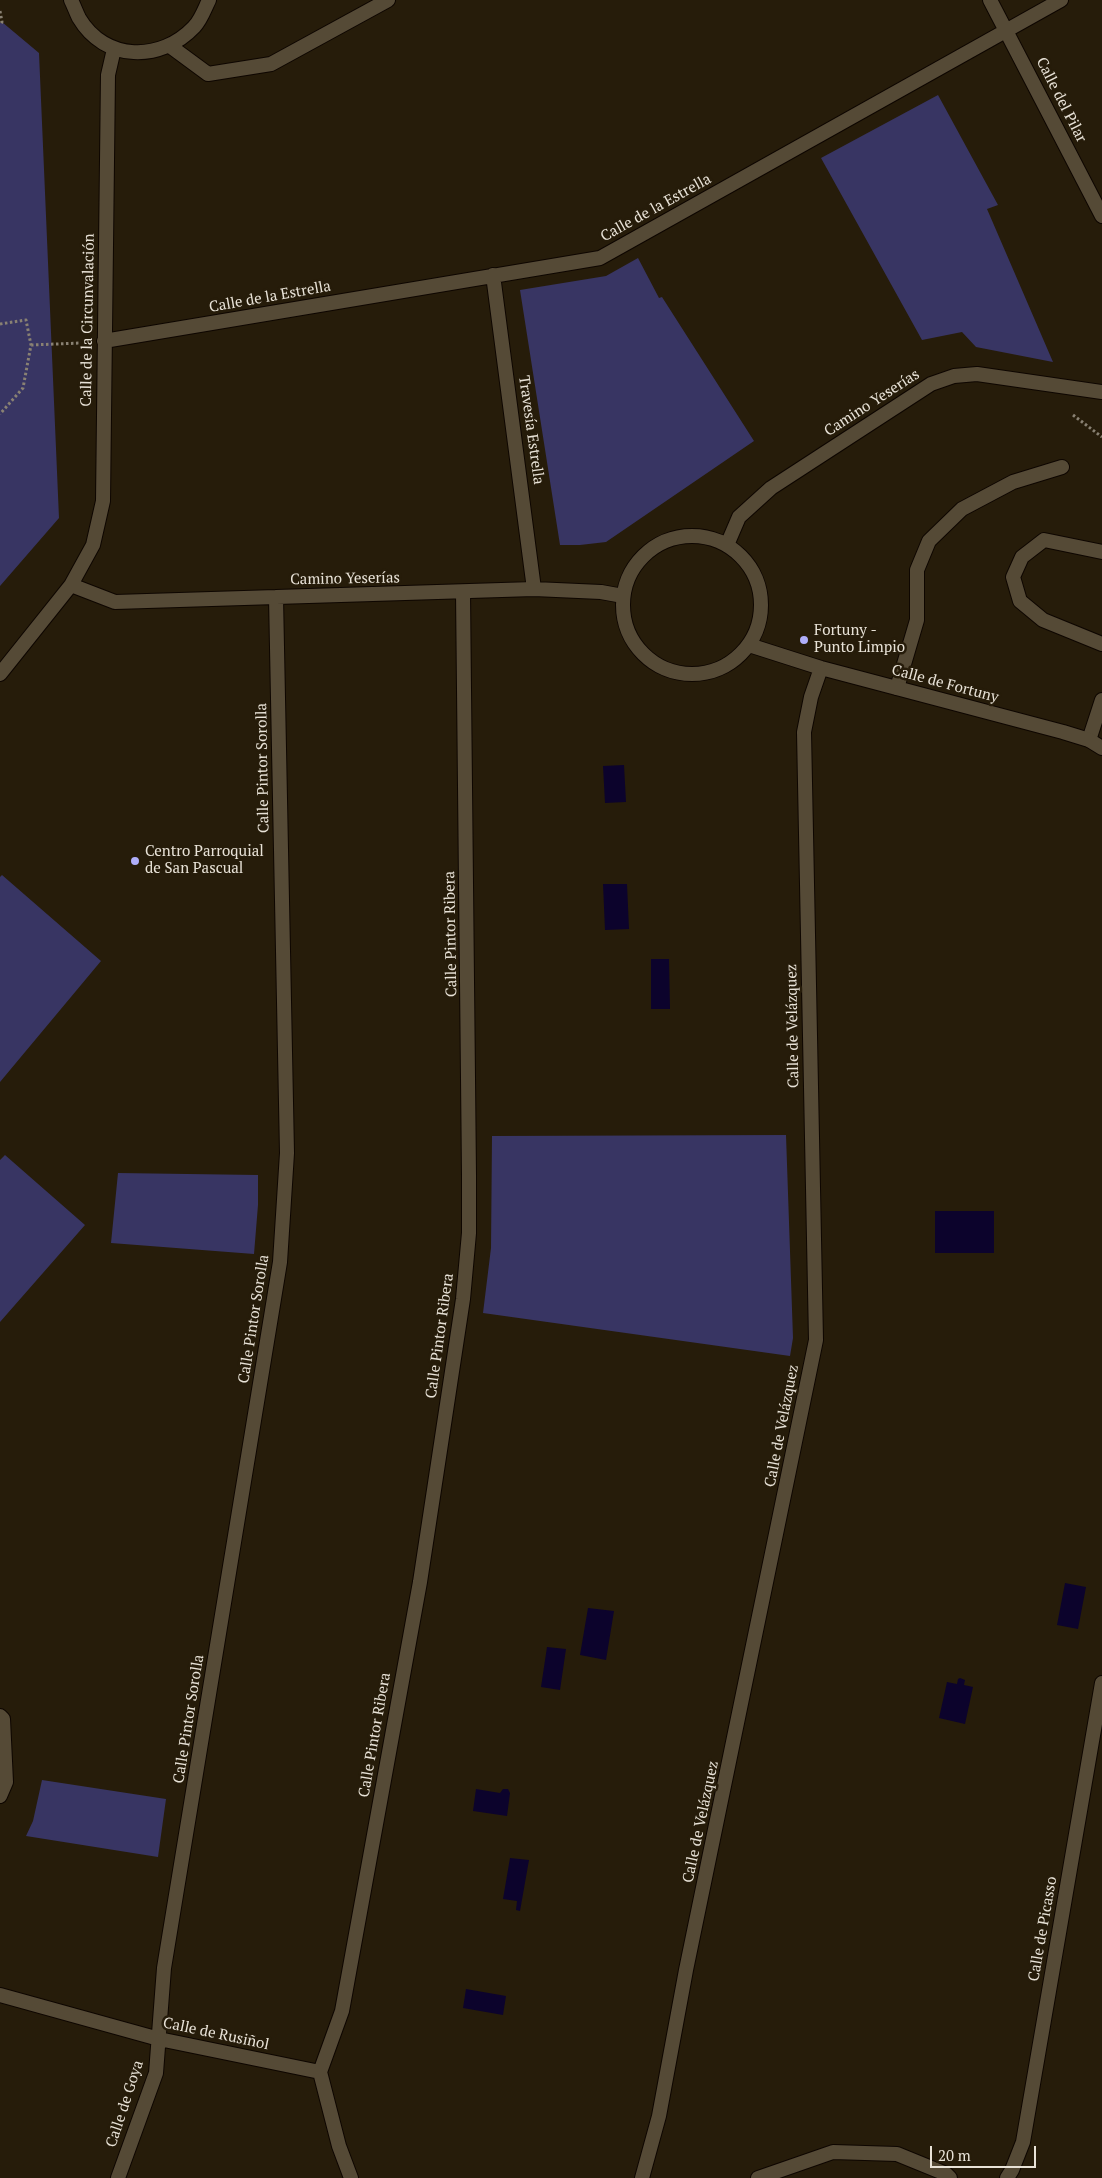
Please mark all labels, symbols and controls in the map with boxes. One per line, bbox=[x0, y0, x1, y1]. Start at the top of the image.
street label: Calle del Pilar bbox=[1032, 55, 1090, 145]
street label: Calle de la Estrella bbox=[598, 170, 714, 246]
street label: Calle de la Circunvalación bbox=[77, 233, 99, 407]
street label: Calle de la Estrella bbox=[208, 277, 332, 317]
street label: Camino Yeserías bbox=[821, 366, 923, 440]
street label: Travesía Estrella bbox=[514, 374, 548, 486]
street label: Camino Yeserías bbox=[290, 569, 400, 589]
place label: Fortuny - Punto Limpio bbox=[814, 622, 905, 657]
marker: Fortuny - Punto Limpio bbox=[798, 634, 810, 646]
street label: Calle de Fortuny bbox=[890, 661, 1000, 707]
street label: Calle Pintor Sorolla bbox=[253, 703, 273, 833]
place label: Centro Parroquial de San Pascual bbox=[145, 843, 264, 878]
marker: Centro Parroquial de San Pascual bbox=[129, 855, 141, 867]
street label: Calle Pintor Ribera bbox=[441, 871, 461, 997]
street label: Calle de Velázquez bbox=[783, 964, 803, 1088]
street label: Calle Pintor Sorolla bbox=[235, 1253, 273, 1385]
street label: Calle Pintor Ribera bbox=[422, 1272, 458, 1400]
street label: Calle de Velázquez bbox=[761, 1363, 803, 1489]
street label: Calle Pintor Sorolla bbox=[170, 1653, 208, 1785]
street label: Calle Pintor Ribera bbox=[355, 1671, 395, 1799]
street label: Calle de Velázquez bbox=[679, 1759, 723, 1885]
street label: Calle de Picasso bbox=[1025, 1875, 1061, 1983]
street label: Calle de Rusiñol bbox=[161, 2014, 271, 2054]
street label: Calle de Goya bbox=[102, 2058, 148, 2150]
scale bar bbox=[932, 2136, 1038, 2168]
text: 20 m bbox=[938, 2145, 971, 2165]

